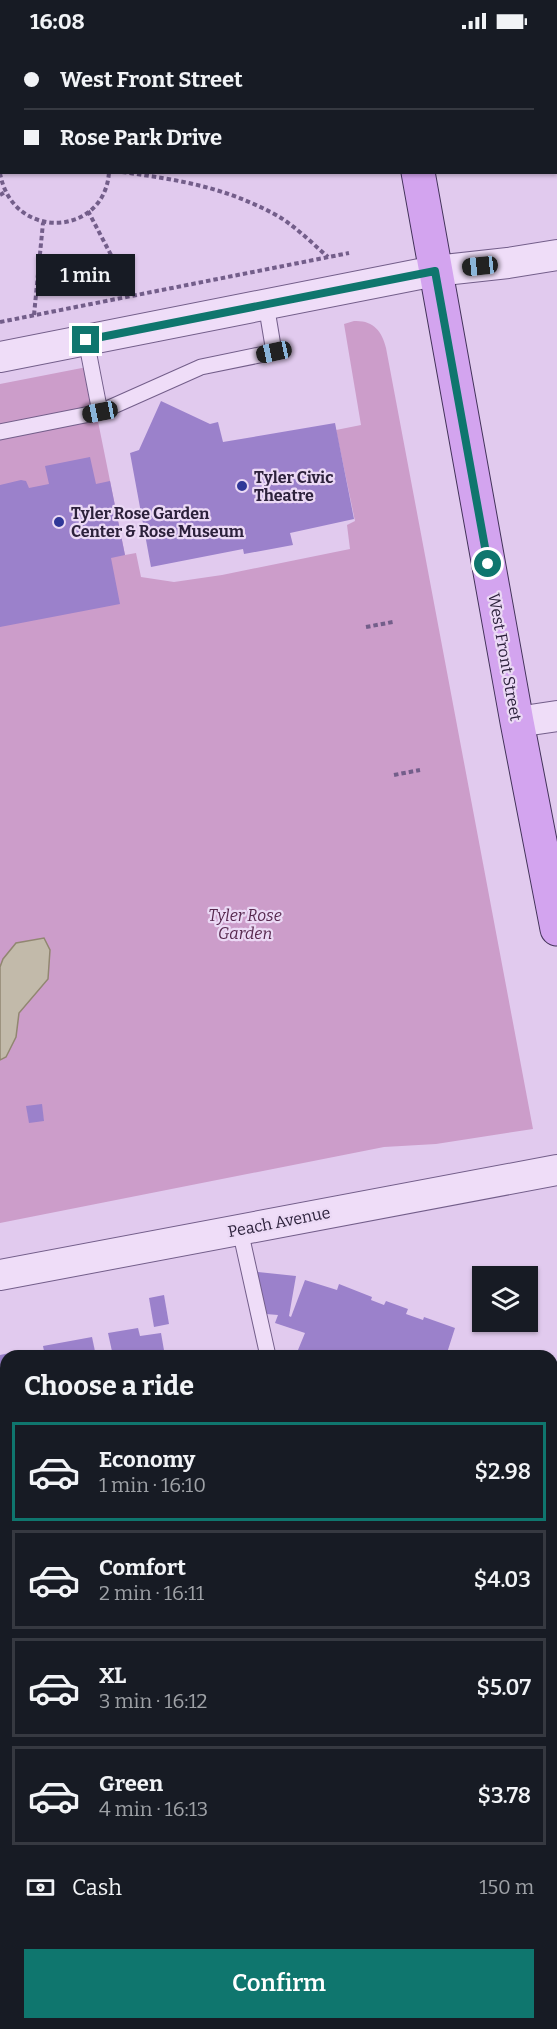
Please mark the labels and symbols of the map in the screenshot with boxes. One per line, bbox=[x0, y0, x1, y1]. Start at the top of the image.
callout: 1 min bbox=[36, 253, 136, 295]
car bbox=[461, 255, 499, 277]
route end bbox=[72, 326, 99, 353]
car bbox=[255, 339, 293, 365]
car bbox=[81, 400, 119, 424]
place label: Tyler Civic Theatre bbox=[254, 468, 333, 505]
marker: Tyler Civic Theatre bbox=[235, 479, 249, 493]
place label: Tyler Rose Garden Center & Rose Museum bbox=[71, 504, 245, 541]
marker: Tyler Rose Garden Center & Rose Museum bbox=[52, 515, 66, 529]
route start bbox=[474, 550, 501, 577]
street label: West Front Street bbox=[484, 592, 526, 723]
park label: Tyler Rose Garden bbox=[208, 906, 282, 943]
street label: Peach Avenue bbox=[226, 1203, 332, 1241]

